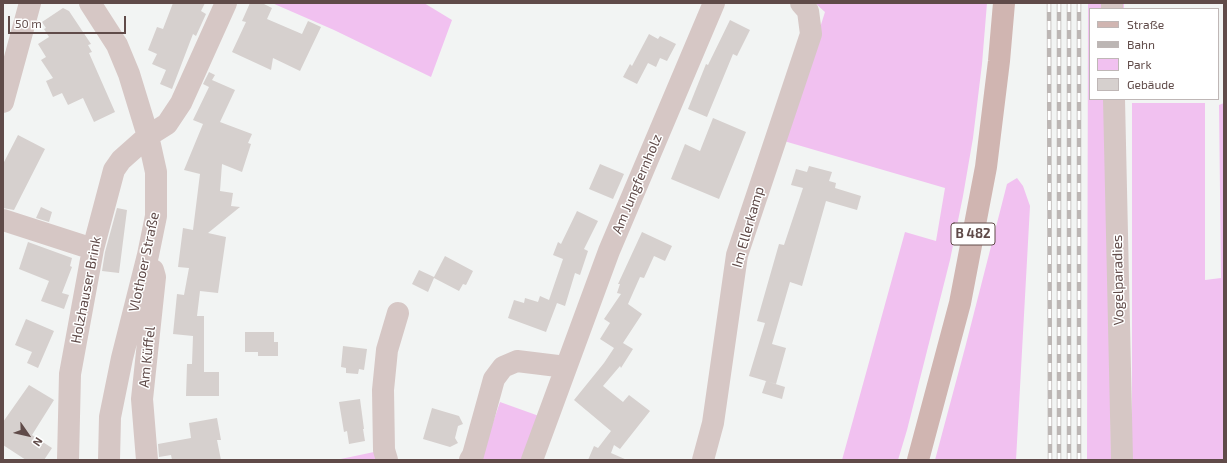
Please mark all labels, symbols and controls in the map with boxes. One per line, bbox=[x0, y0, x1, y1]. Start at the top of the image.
scale bar bbox=[10, 8, 128, 34]
legend bbox=[1089, 8, 1219, 100]
text: 50 m bbox=[15, 16, 42, 30]
text: Straße bbox=[1127, 17, 1164, 31]
text: Bahn bbox=[1127, 37, 1155, 51]
text: Park bbox=[1127, 57, 1152, 71]
text: Gebäude bbox=[1127, 77, 1175, 91]
street label: Am Jungfernholz bbox=[608, 132, 666, 236]
street label: Im Ellerkamp bbox=[728, 185, 768, 269]
street label: Vlothoer Straße bbox=[125, 211, 163, 313]
road number: B 482 bbox=[951, 223, 995, 245]
street label: Holzhauser Brink bbox=[67, 235, 105, 345]
street label: Vogelparadies bbox=[1109, 235, 1127, 325]
street label: Am Küffel bbox=[135, 325, 159, 389]
north arrow bbox=[8, 415, 48, 455]
text: N bbox=[31, 435, 46, 449]

